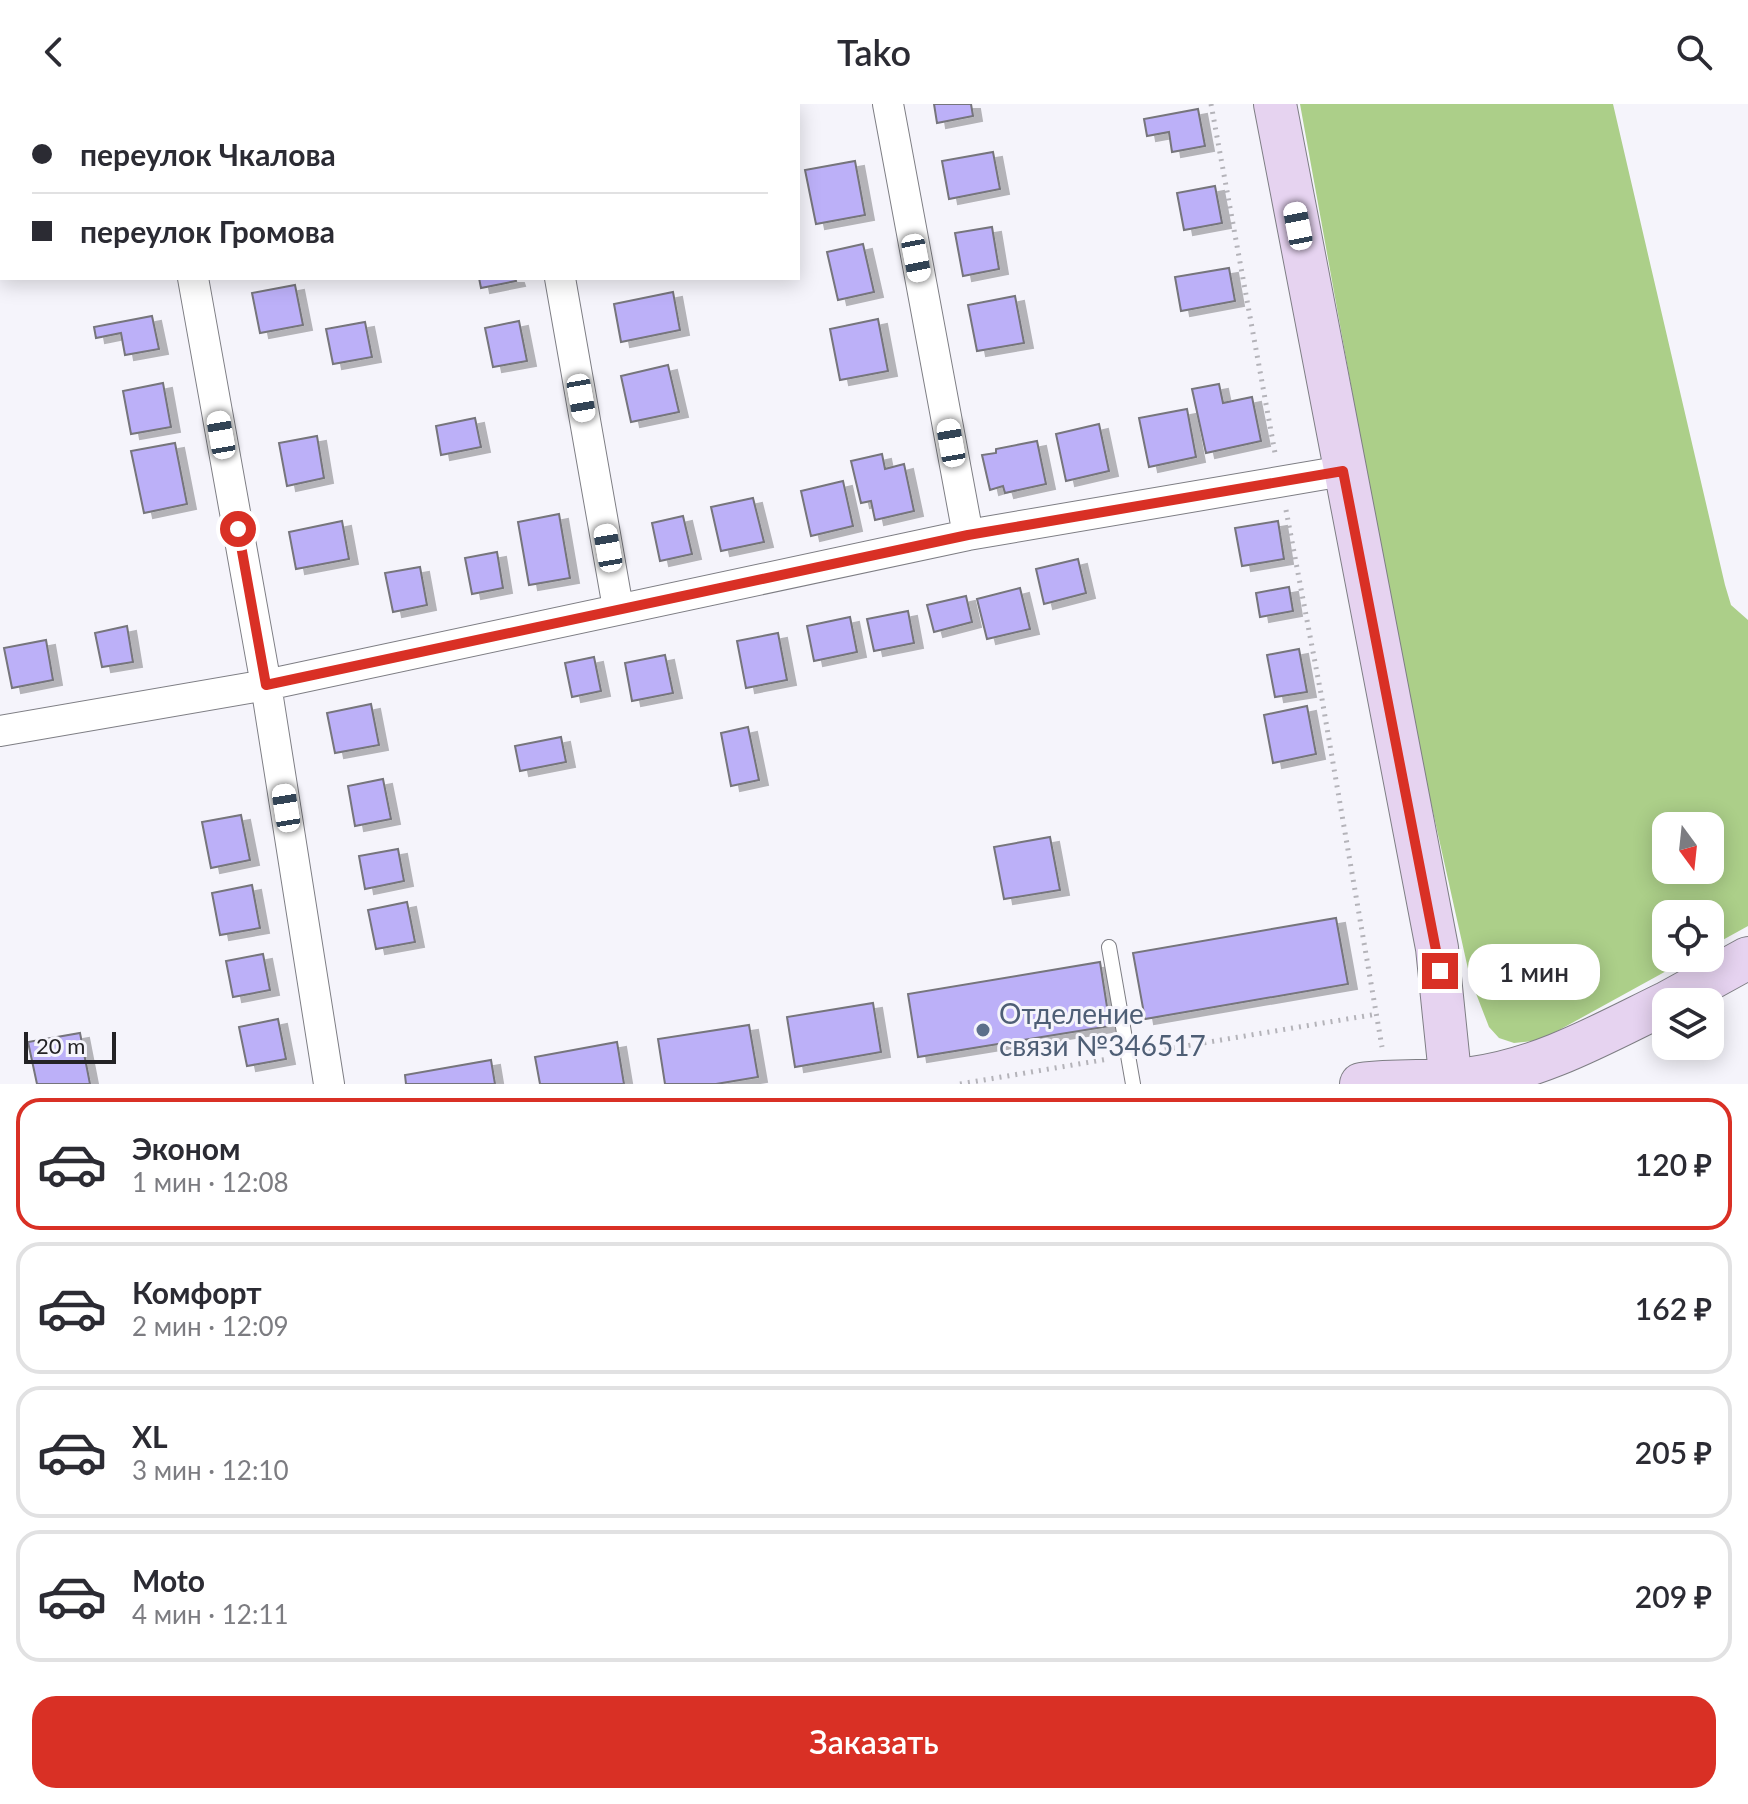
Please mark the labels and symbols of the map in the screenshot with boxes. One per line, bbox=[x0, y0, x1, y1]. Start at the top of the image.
car bbox=[1282, 200, 1314, 252]
car bbox=[900, 232, 932, 284]
car bbox=[565, 372, 597, 424]
car bbox=[205, 409, 237, 461]
car bbox=[935, 417, 967, 469]
route start bbox=[220, 511, 256, 547]
car bbox=[592, 522, 624, 574]
car bbox=[270, 782, 302, 834]
north arrow bbox=[1652, 812, 1724, 884]
callout: 1 мин bbox=[1468, 943, 1600, 999]
route end bbox=[1422, 953, 1458, 989]
place label: Отделение связи №346517 bbox=[999, 996, 1206, 1062]
marker: Отделение связи №346517 bbox=[974, 1021, 992, 1039]
scale bar bbox=[24, 1028, 116, 1064]

